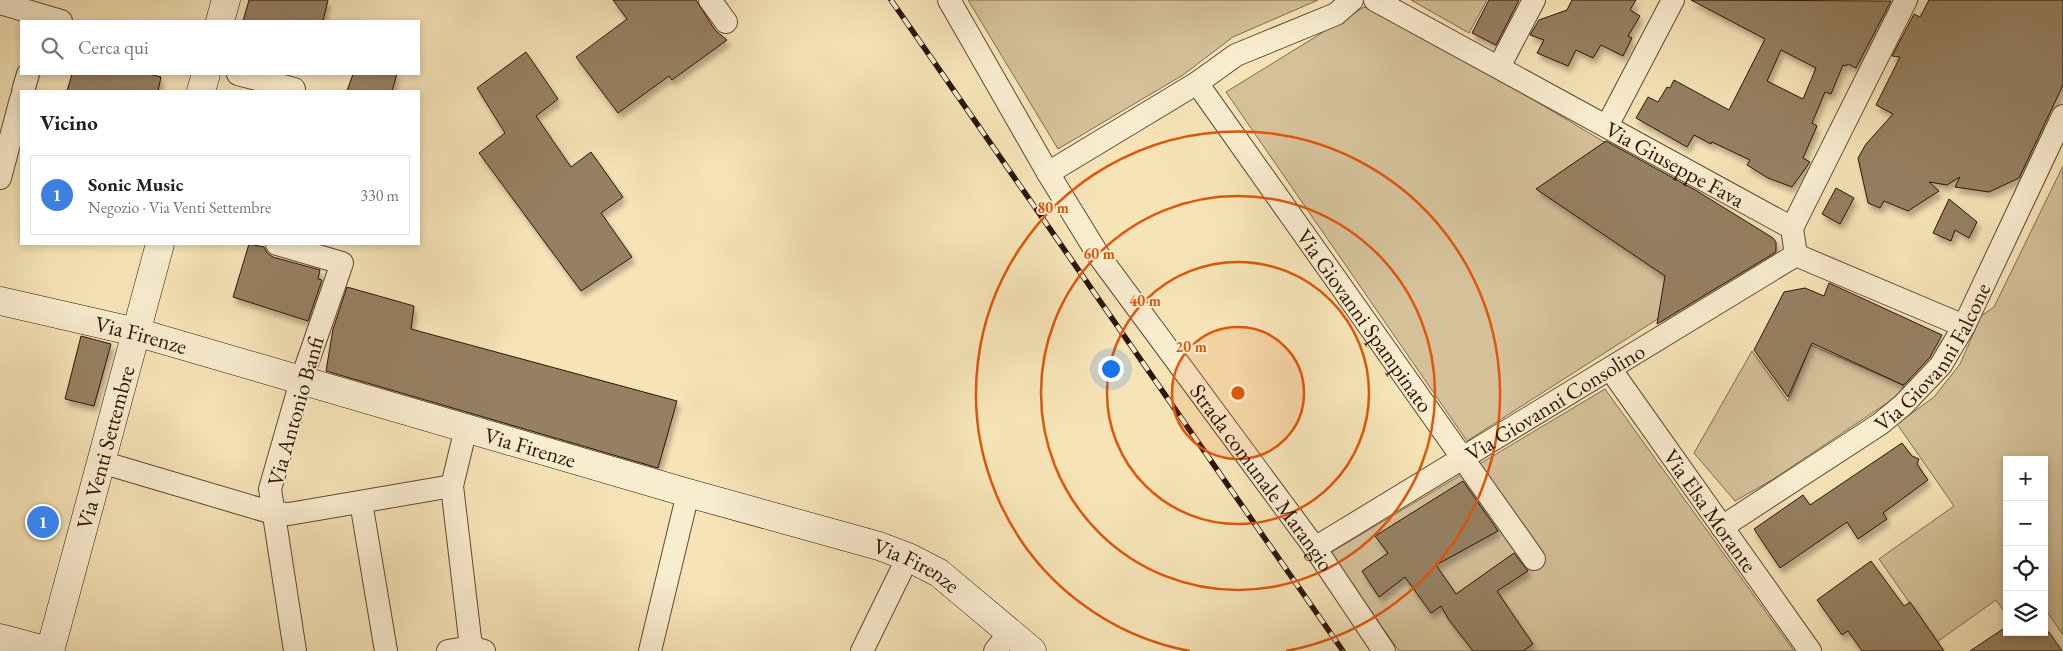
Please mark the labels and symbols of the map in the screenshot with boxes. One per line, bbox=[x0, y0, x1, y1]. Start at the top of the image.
street label: Via Giuseppe Fava bbox=[1600, 115, 1750, 214]
text: 80 m bbox=[1037, 198, 1069, 217]
street label: Via Giovanni Spampinato bbox=[1290, 223, 1440, 418]
text: 60 m bbox=[1083, 244, 1115, 263]
street label: Via Giovanni Falcone bbox=[1868, 278, 1997, 438]
text: 40 m bbox=[1129, 291, 1161, 310]
street label: Via Firenze bbox=[92, 309, 191, 361]
street label: Via Antonio Banfi bbox=[260, 333, 331, 489]
street label: Via Giovanni Consolino bbox=[1460, 336, 1650, 468]
text: 20 m bbox=[1175, 337, 1207, 356]
your location bbox=[1098, 356, 1124, 382]
street label: Via Venti Settembre bbox=[70, 362, 142, 532]
street label: Strada comunale Marangio bbox=[1183, 378, 1341, 577]
centre of rings bbox=[1229, 384, 1247, 402]
street label: Via Firenze bbox=[481, 420, 580, 475]
street label: Via Elsa Morante bbox=[1656, 443, 1764, 578]
pin: 1 bbox=[27, 503, 59, 541]
street label: Via Firenze bbox=[869, 531, 966, 600]

